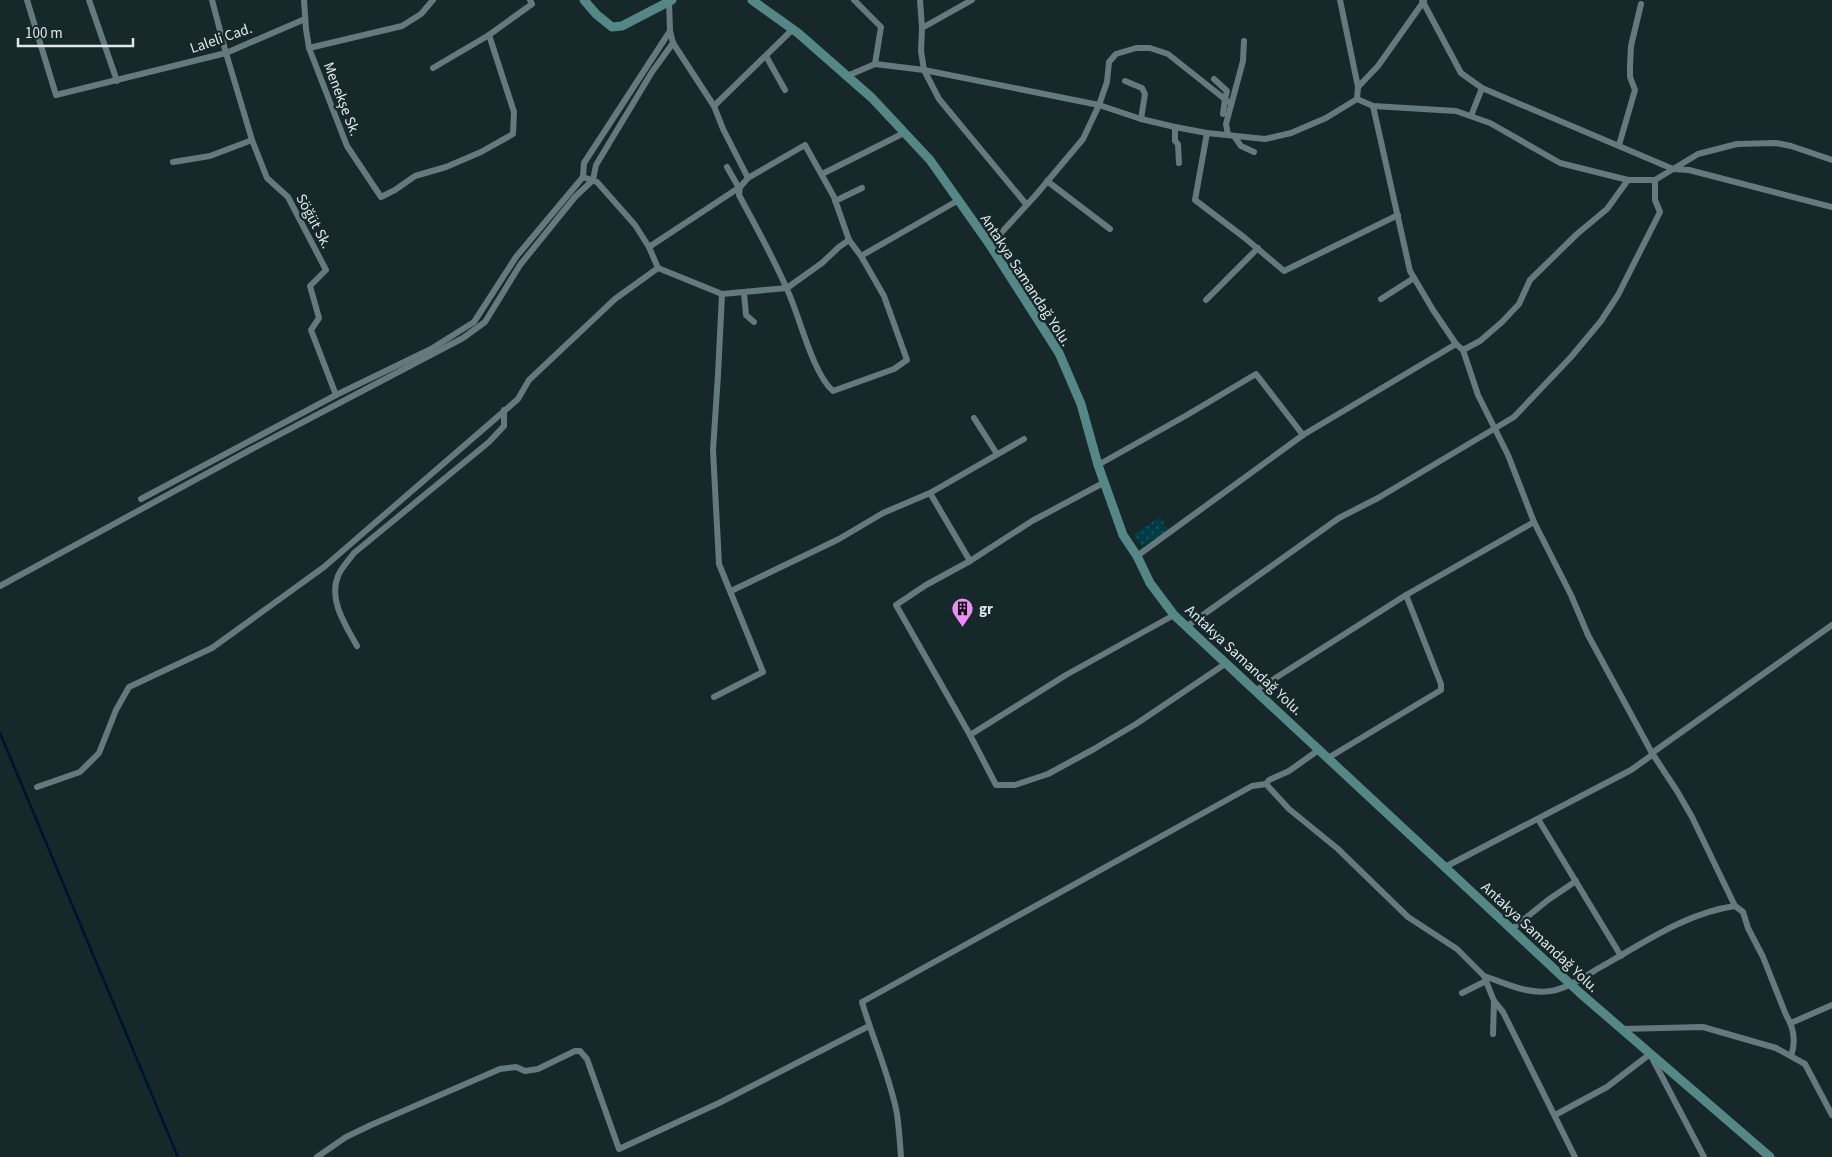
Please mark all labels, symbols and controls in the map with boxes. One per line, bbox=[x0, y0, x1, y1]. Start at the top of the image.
scale bar bbox=[18, 15, 132, 47]
street label: Laleli Cad. bbox=[187, 18, 255, 59]
text: 100 m bbox=[25, 23, 63, 44]
street label: Menekşe Sk. bbox=[318, 59, 365, 139]
street label: Söğüt Sk. bbox=[290, 190, 337, 252]
street label: Antakya Samandağ Yolu. bbox=[975, 210, 1076, 351]
building icon: gr bbox=[951, 597, 975, 628]
place label: gr bbox=[979, 599, 993, 620]
street label: Antakya Samandağ Yolu. bbox=[1180, 600, 1307, 721]
street label: Antakya Samandağ Yolu. bbox=[1476, 877, 1603, 998]

